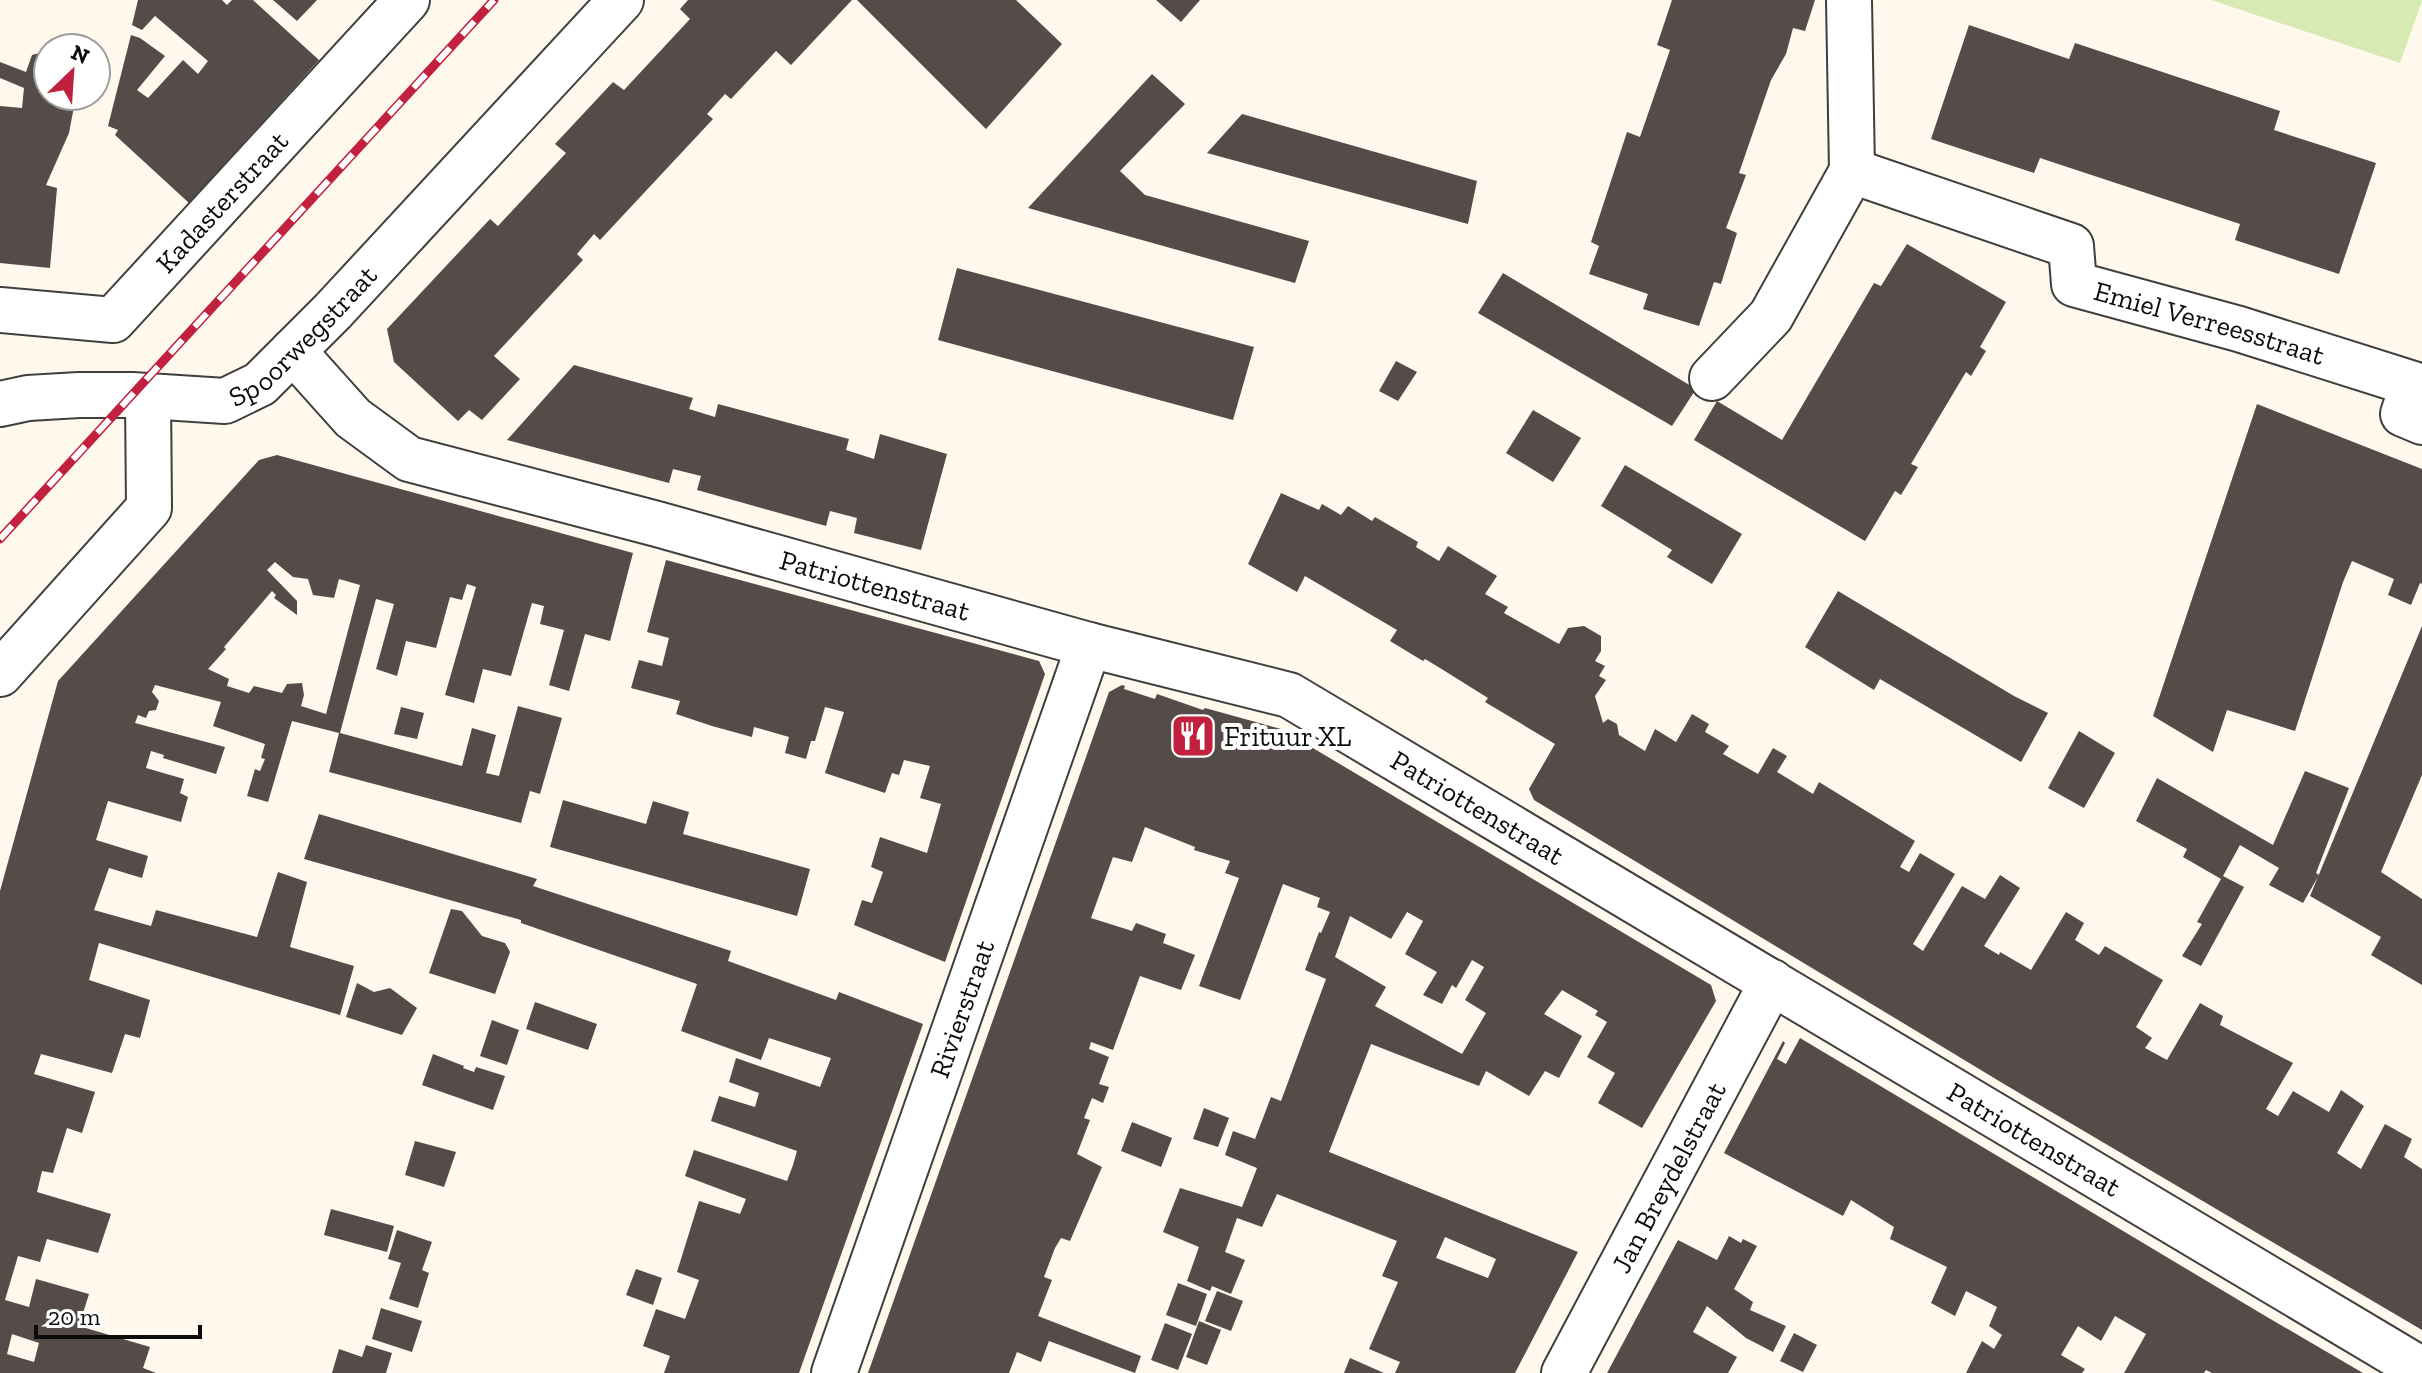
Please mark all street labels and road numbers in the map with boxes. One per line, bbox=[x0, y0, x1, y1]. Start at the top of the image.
street label: Kadasterstraat bbox=[149, 124, 295, 279]
street label: Spoorwegstraat bbox=[223, 258, 384, 413]
street label: Emiel Verreesstraat bbox=[2091, 274, 2329, 372]
street label: Patriottenstraat bbox=[776, 543, 974, 627]
street label: Patriottenstraat bbox=[1385, 743, 1571, 872]
street label: Rivierstraat bbox=[922, 935, 1001, 1082]
street label: Patriottenstraat bbox=[1942, 1075, 2127, 1204]
street label: Jan Breydelstraat bbox=[1604, 1076, 1733, 1278]

